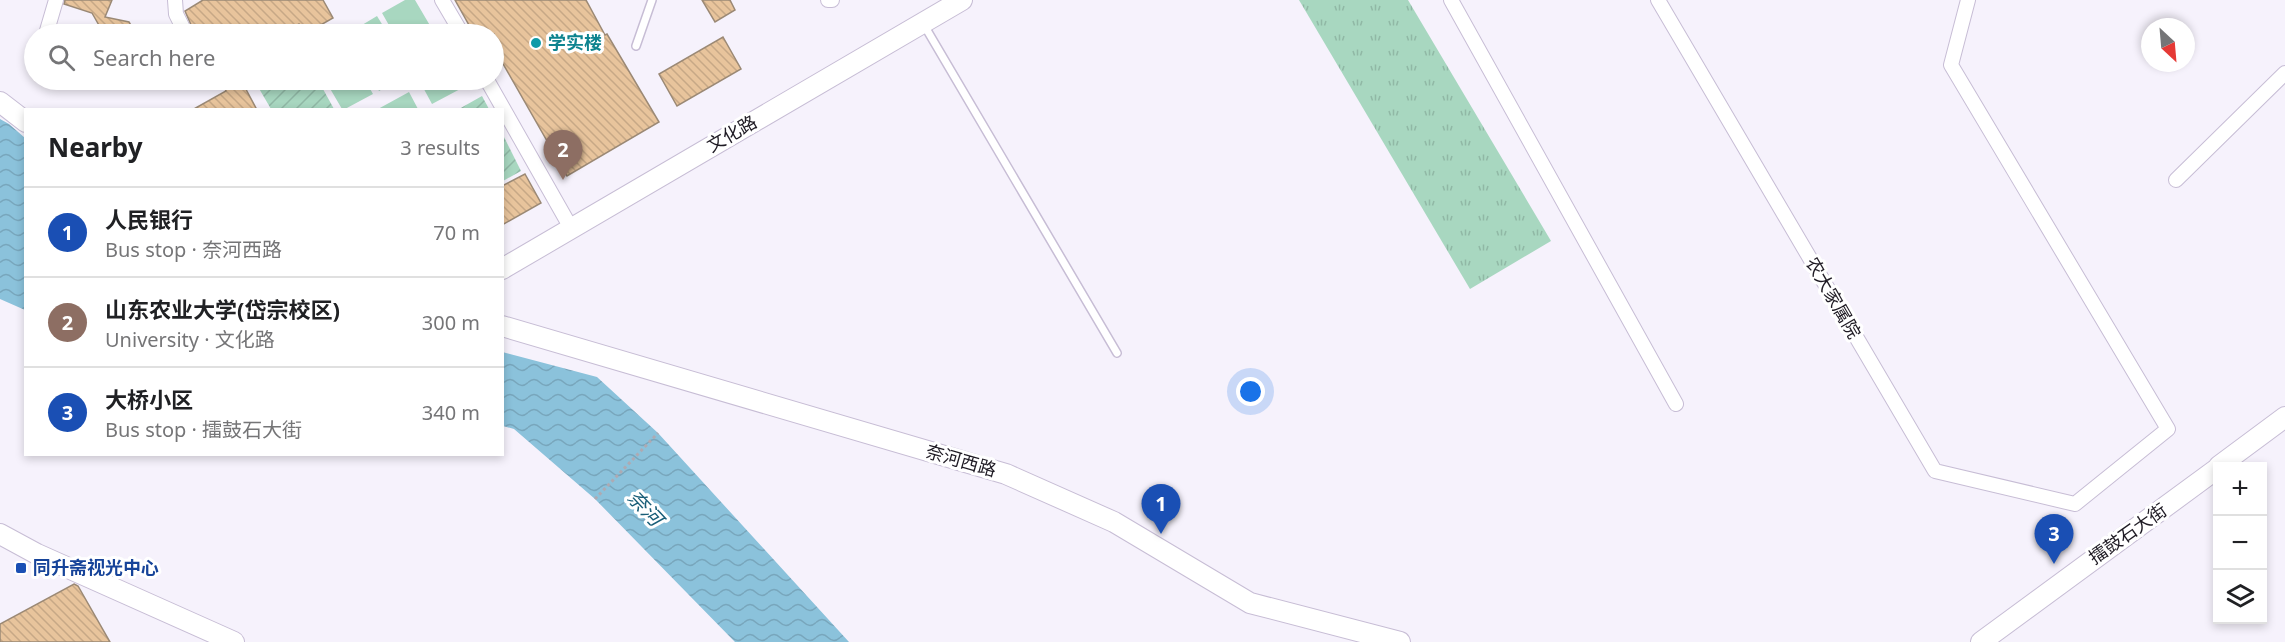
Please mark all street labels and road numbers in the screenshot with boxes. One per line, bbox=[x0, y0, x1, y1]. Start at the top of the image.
street label: 文化路 bbox=[702, 109, 761, 157]
street label: 农大家属院 bbox=[1801, 253, 1867, 342]
street label: 奈河西路 bbox=[923, 439, 999, 481]
street label: 擂鼓石大街 bbox=[2084, 498, 2171, 569]

